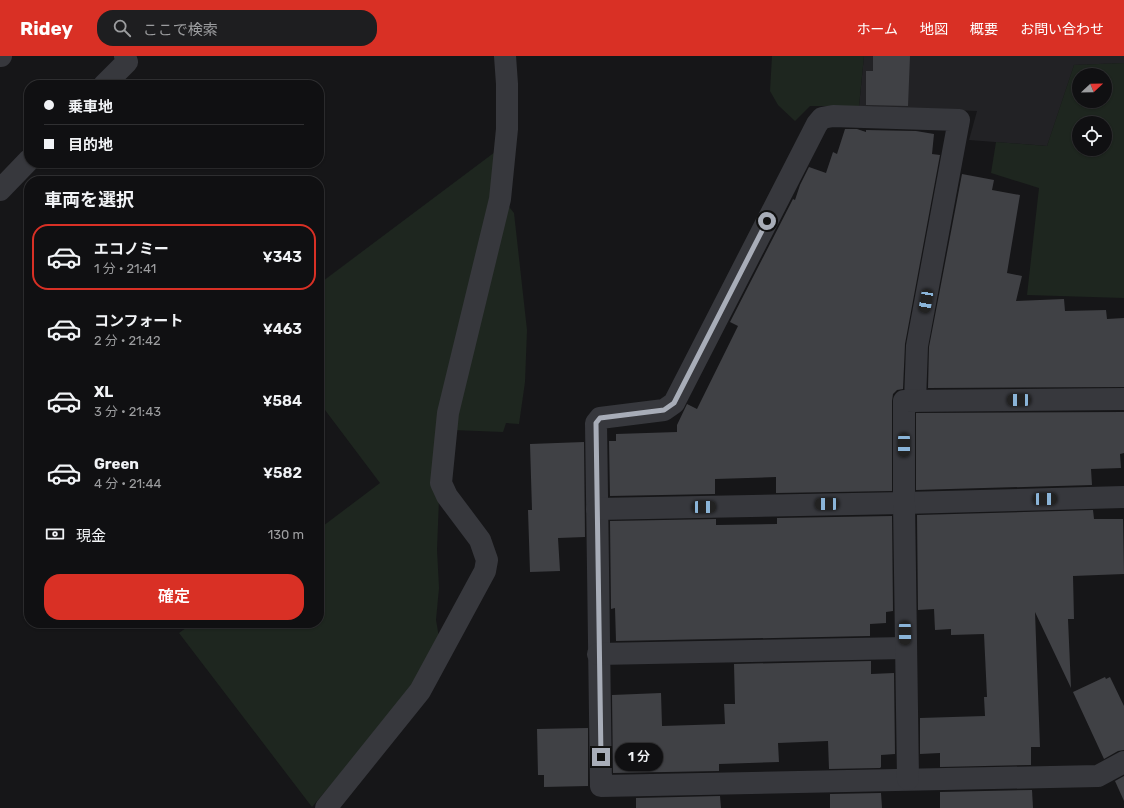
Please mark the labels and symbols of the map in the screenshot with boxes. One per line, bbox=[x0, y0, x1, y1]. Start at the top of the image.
north arrow bbox=[1072, 68, 1112, 108]
route start bbox=[758, 212, 776, 230]
car bbox=[918, 288, 934, 314]
car bbox=[1007, 394, 1031, 406]
car bbox=[898, 433, 910, 457]
car bbox=[1033, 493, 1057, 505]
car bbox=[815, 498, 839, 510]
car bbox=[692, 501, 716, 513]
car bbox=[899, 621, 911, 645]
callout: 1 分 bbox=[615, 743, 663, 771]
route end bbox=[592, 748, 610, 766]

